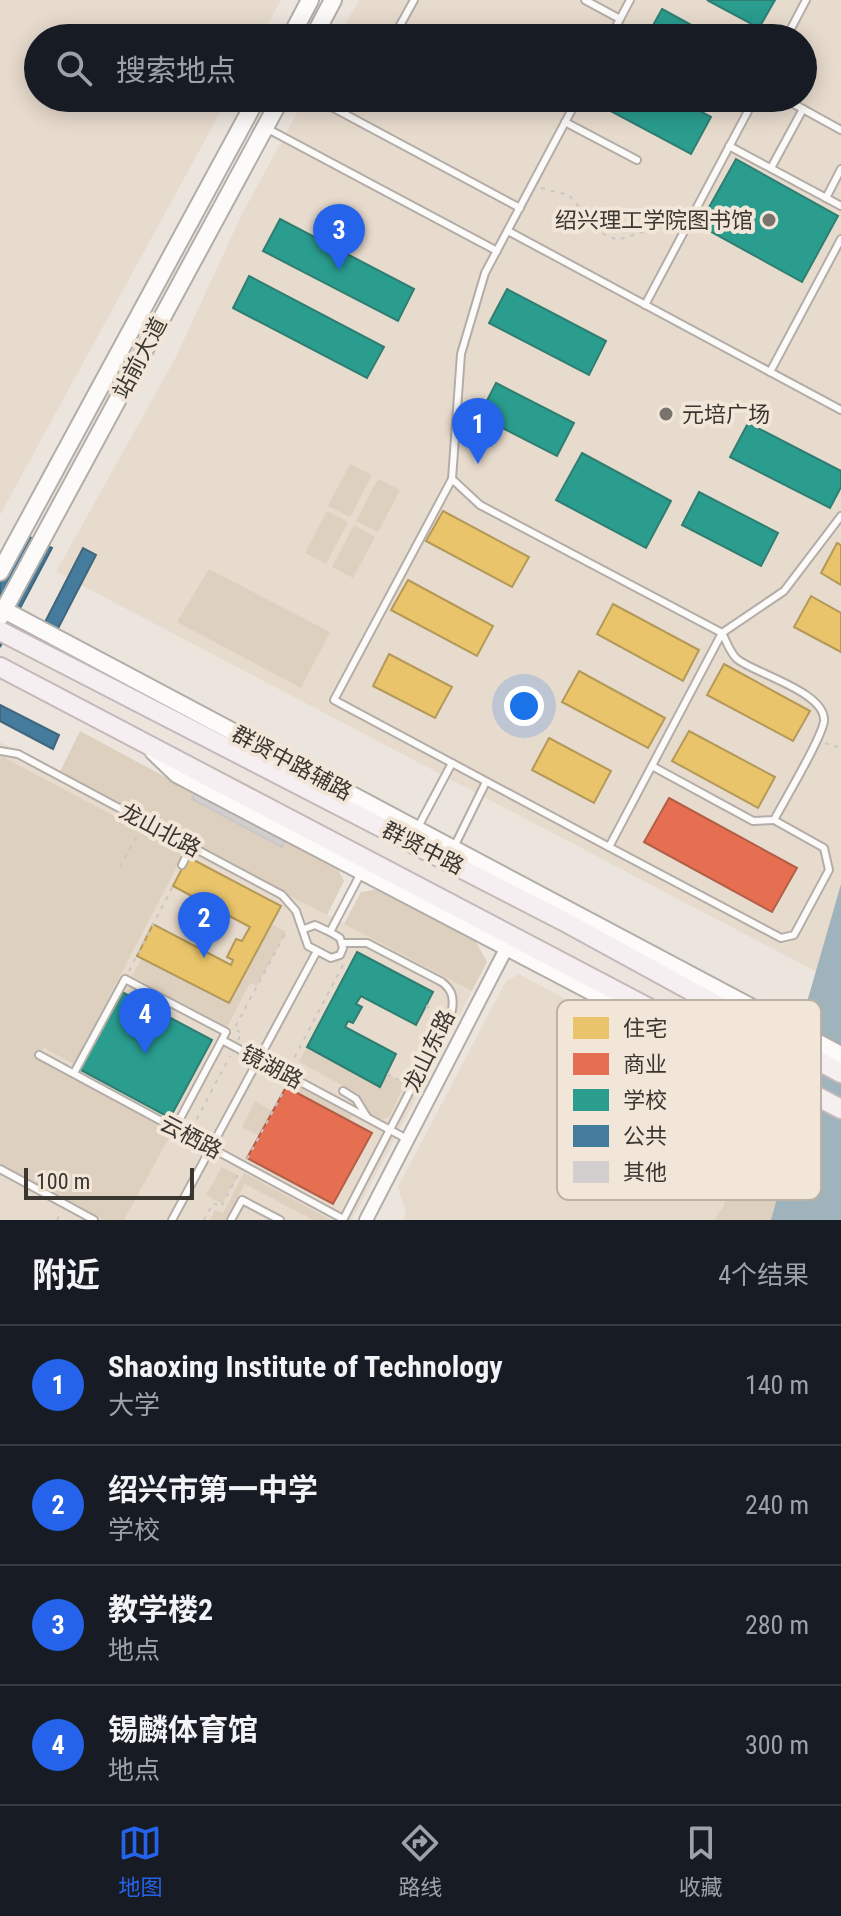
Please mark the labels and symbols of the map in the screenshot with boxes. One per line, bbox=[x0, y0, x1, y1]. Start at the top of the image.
pin: 3 bbox=[313, 204, 365, 270]
place label: 绍兴理工学院图书馆 bbox=[555, 208, 753, 233]
marker: 绍兴理工学院图书馆 bbox=[760, 211, 778, 229]
street label: 站前大道 bbox=[108, 313, 172, 403]
pin: 1 bbox=[452, 398, 504, 464]
place label: 元培广场 bbox=[682, 402, 770, 427]
marker: 元培广场 bbox=[657, 405, 675, 423]
your location bbox=[504, 686, 544, 726]
street label: 群贤中路辅路 bbox=[228, 721, 356, 805]
street label: 龙山北路 bbox=[115, 798, 205, 862]
street label: 群贤中路 bbox=[378, 817, 468, 879]
pin: 2 bbox=[178, 892, 230, 958]
pin: 4 bbox=[119, 988, 171, 1054]
legend bbox=[557, 1000, 821, 1200]
street label: 龙山东路 bbox=[398, 1006, 460, 1096]
text: 住宅 bbox=[623, 1016, 667, 1041]
street label: 镜湖路 bbox=[237, 1040, 307, 1094]
text: 商业 bbox=[623, 1052, 667, 1077]
text: 学校 bbox=[623, 1088, 667, 1113]
street label: 云栖路 bbox=[156, 1110, 226, 1164]
text: 公共 bbox=[623, 1124, 667, 1149]
text: 其他 bbox=[623, 1160, 667, 1185]
scale bar bbox=[24, 1164, 194, 1200]

